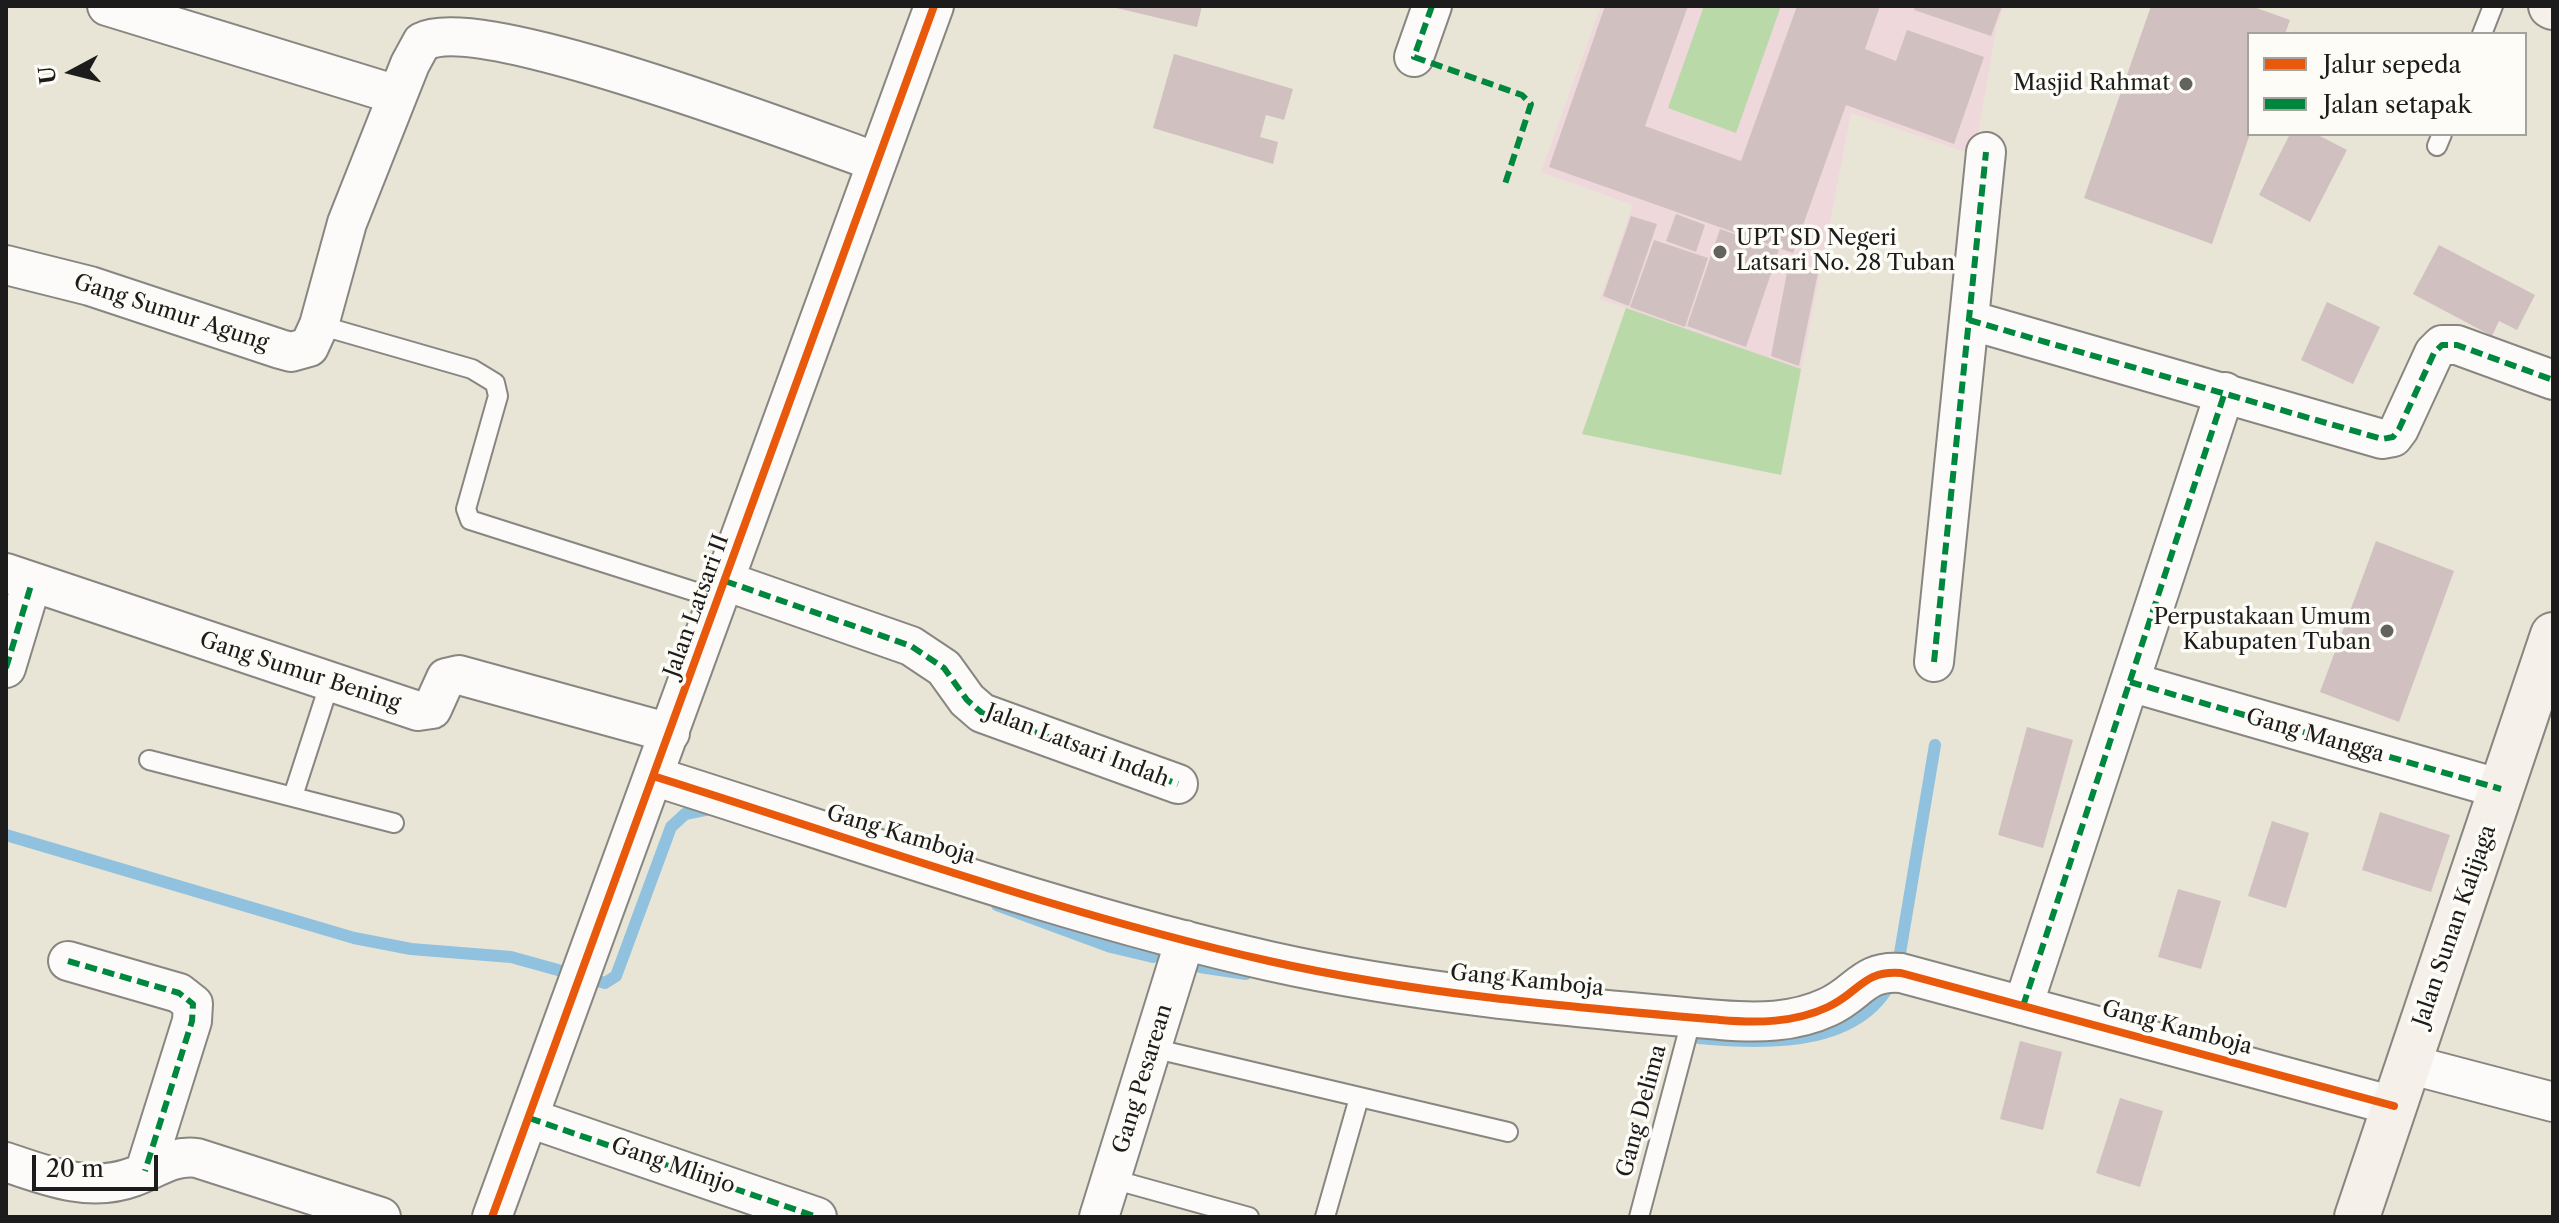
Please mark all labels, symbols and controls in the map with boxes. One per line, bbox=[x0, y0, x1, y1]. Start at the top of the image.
north arrow bbox=[32, 32, 112, 112]
legend bbox=[2247, 32, 2527, 136]
text: Jalur sepeda bbox=[2323, 50, 2461, 79]
text: U bbox=[33, 64, 62, 86]
place label: Masjid Rahmat bbox=[2013, 71, 2170, 97]
marker: Masjid Rahmat bbox=[2177, 75, 2195, 93]
text: Jalan setapak bbox=[2323, 90, 2471, 119]
place label: UPT SD Negeri Latsari No. 28 Tuban bbox=[1736, 226, 1955, 278]
marker: UPT SD Negeri Latsari No. 28 Tuban bbox=[1711, 243, 1729, 261]
street label: Gang Sumur Agung bbox=[70, 269, 272, 357]
street label: Jalan Latsari II bbox=[659, 531, 735, 681]
place label: Perpustakaan Umum Kabupaten Tuban bbox=[2153, 605, 2371, 656]
marker: Perpustakaan Umum Kabupaten Tuban bbox=[2378, 622, 2396, 640]
street label: Gang Sumur Bening bbox=[196, 627, 404, 717]
street label: Jalan Latsari Indah bbox=[981, 699, 1173, 793]
street label: Gang Mangga bbox=[2243, 704, 2387, 768]
street label: Gang Kamboja bbox=[823, 800, 979, 870]
street label: Jalan Sunan Kalijaga bbox=[2408, 822, 2502, 1030]
street label: Gang Kamboja bbox=[1449, 960, 1605, 1002]
street label: Gang Kamboja bbox=[2099, 995, 2255, 1061]
street label: Gang Pesarean bbox=[1108, 1001, 1178, 1157]
street label: Gang Delima bbox=[1612, 1042, 1672, 1180]
street label: Gang Mlinjo bbox=[607, 1132, 739, 1200]
scale bar bbox=[36, 1139, 162, 1189]
text: 20 m bbox=[46, 1154, 104, 1183]

